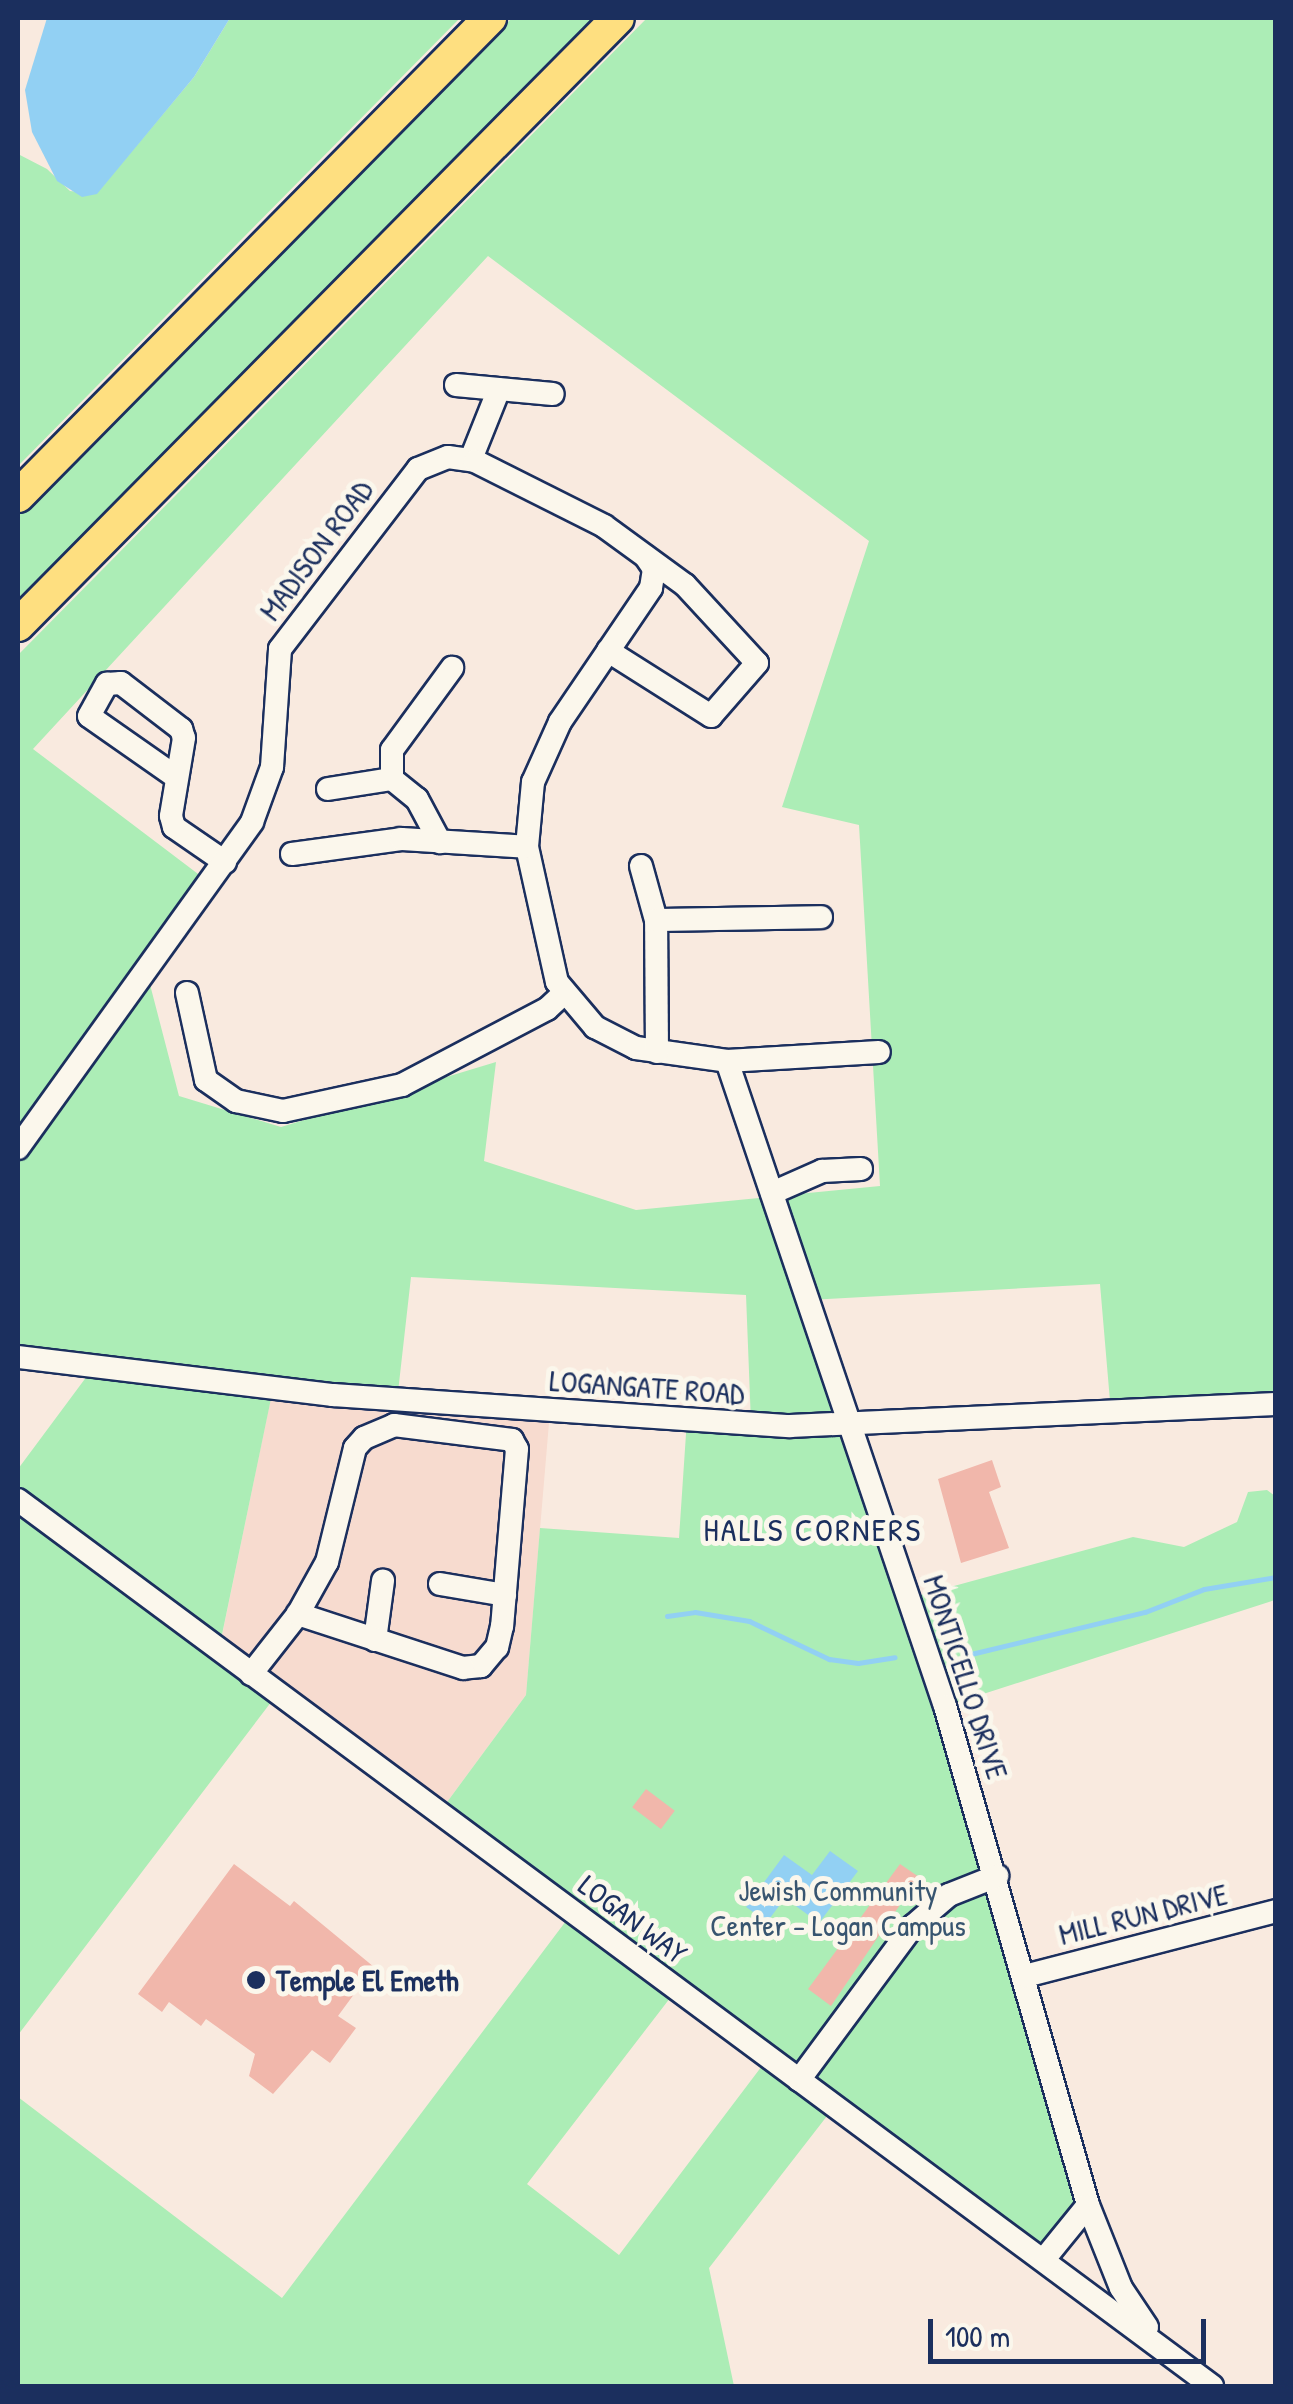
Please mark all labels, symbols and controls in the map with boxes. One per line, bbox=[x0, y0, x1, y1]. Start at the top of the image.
street label: MADISON ROAD bbox=[252, 473, 380, 627]
street label: LOGANGATE ROAD bbox=[548, 1362, 746, 1412]
district label: HALLS CORNERS bbox=[703, 1511, 923, 1549]
street label: MONTICELLO DRIVE bbox=[916, 1571, 1016, 1783]
street label: LOGAN WAY bbox=[572, 1867, 694, 1971]
park label: Jewish Community Center - Logan Campus bbox=[710, 1872, 966, 1942]
street label: MILL RUN DRIVE bbox=[1055, 1876, 1231, 1952]
place label: Temple El Emeth bbox=[276, 1962, 459, 1998]
marker: Temple El Emeth bbox=[245, 1969, 267, 1991]
scale bar bbox=[933, 2299, 1210, 2361]
text: 100 m bbox=[945, 2316, 1010, 2356]

